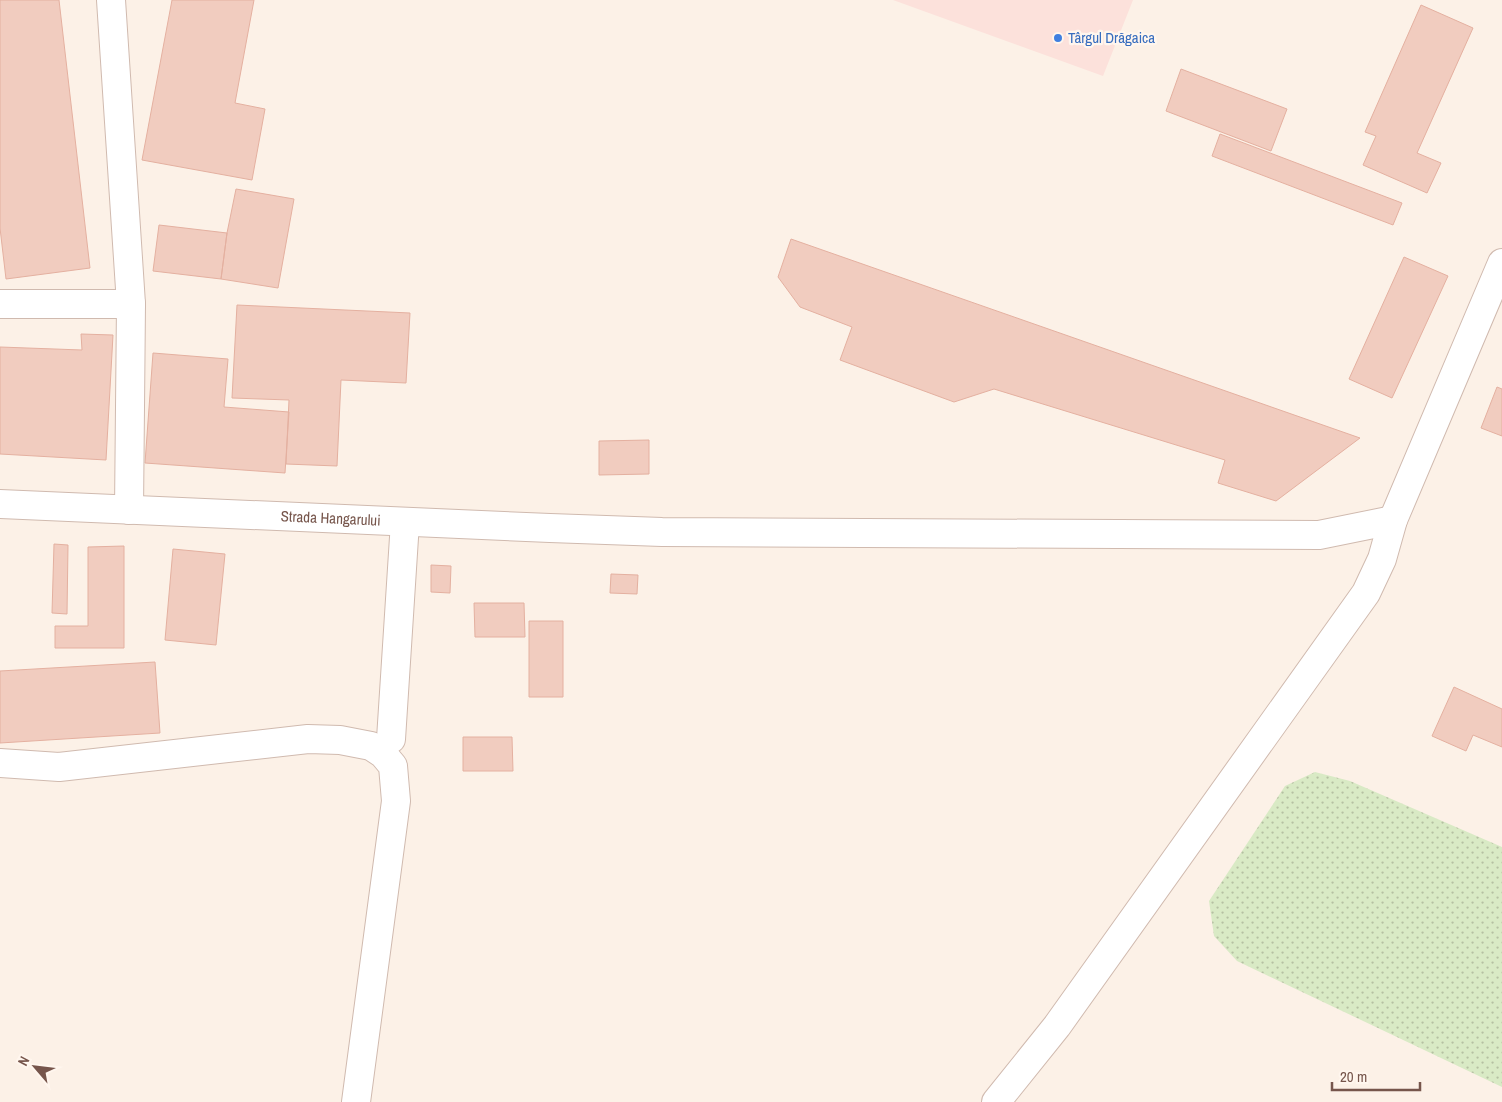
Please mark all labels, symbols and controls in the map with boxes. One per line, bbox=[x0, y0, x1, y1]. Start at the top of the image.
place label: Târgul Drăgaica bbox=[1068, 27, 1155, 48]
marker: Târgul Drăgaica bbox=[1052, 32, 1064, 44]
street label: Strada Hangarului bbox=[280, 505, 381, 531]
north arrow bbox=[10, 1042, 60, 1092]
text: N bbox=[14, 1053, 33, 1069]
scale bar bbox=[1332, 1060, 1420, 1092]
text: 20 m bbox=[1340, 1066, 1367, 1087]

